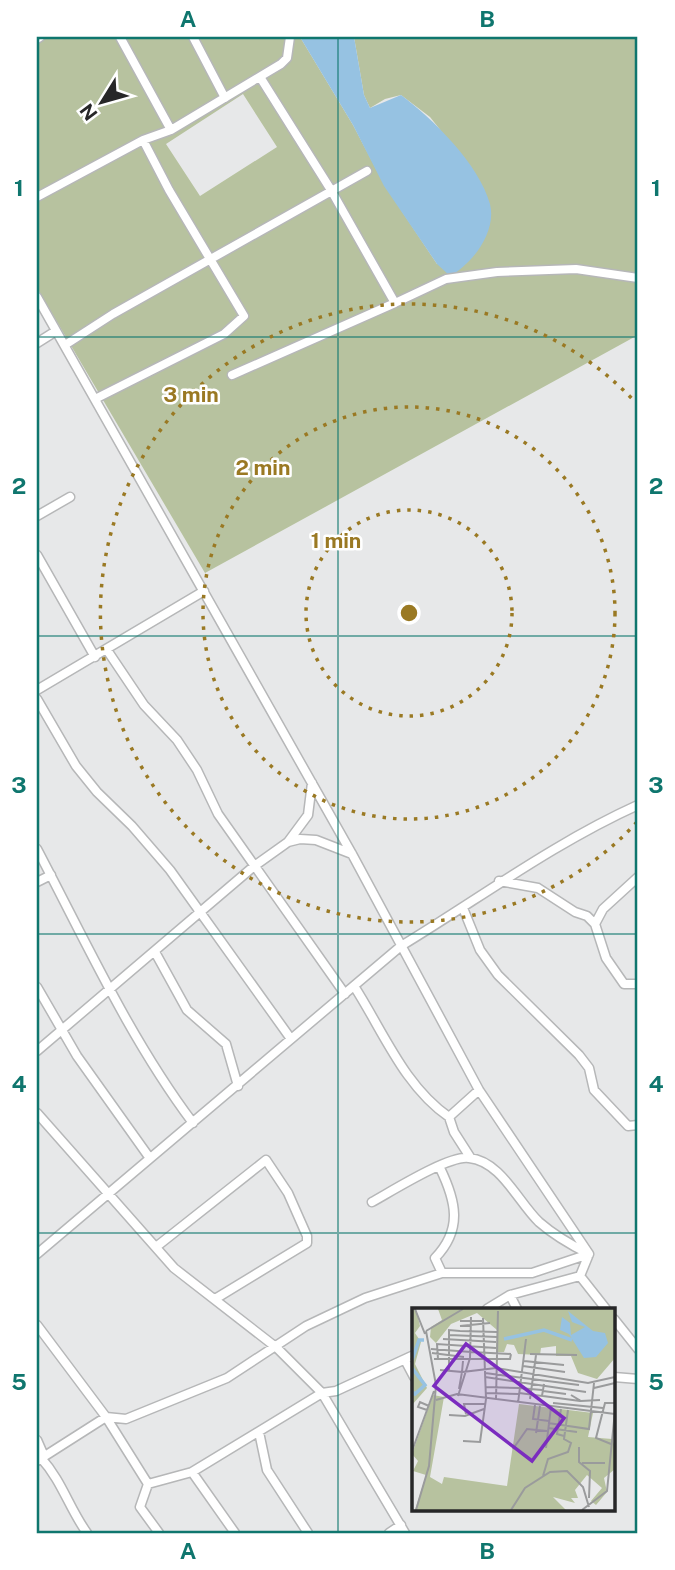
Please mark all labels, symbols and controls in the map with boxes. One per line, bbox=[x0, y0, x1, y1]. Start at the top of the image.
text: A bbox=[180, 5, 197, 32]
text: B bbox=[479, 5, 495, 32]
north arrow bbox=[66, 66, 136, 136]
text: N bbox=[75, 100, 102, 125]
text: 1 bbox=[14, 174, 24, 201]
text: 1 bbox=[651, 174, 661, 201]
text: 3 min bbox=[163, 382, 219, 407]
text: 2 min bbox=[235, 455, 291, 480]
text: 2 bbox=[12, 472, 26, 499]
text: 2 bbox=[649, 472, 663, 499]
text: 1 min bbox=[311, 528, 361, 553]
centre of rings bbox=[397, 601, 421, 625]
text: 3 bbox=[11, 771, 27, 798]
text: 3 bbox=[648, 771, 664, 798]
text: 4 bbox=[11, 1070, 27, 1097]
text: 4 bbox=[648, 1070, 664, 1097]
inset map bbox=[412, 1308, 616, 1510]
text: 5 bbox=[11, 1368, 27, 1395]
text: 5 bbox=[648, 1368, 664, 1395]
text: A bbox=[180, 1537, 197, 1564]
text: B bbox=[479, 1537, 495, 1564]

